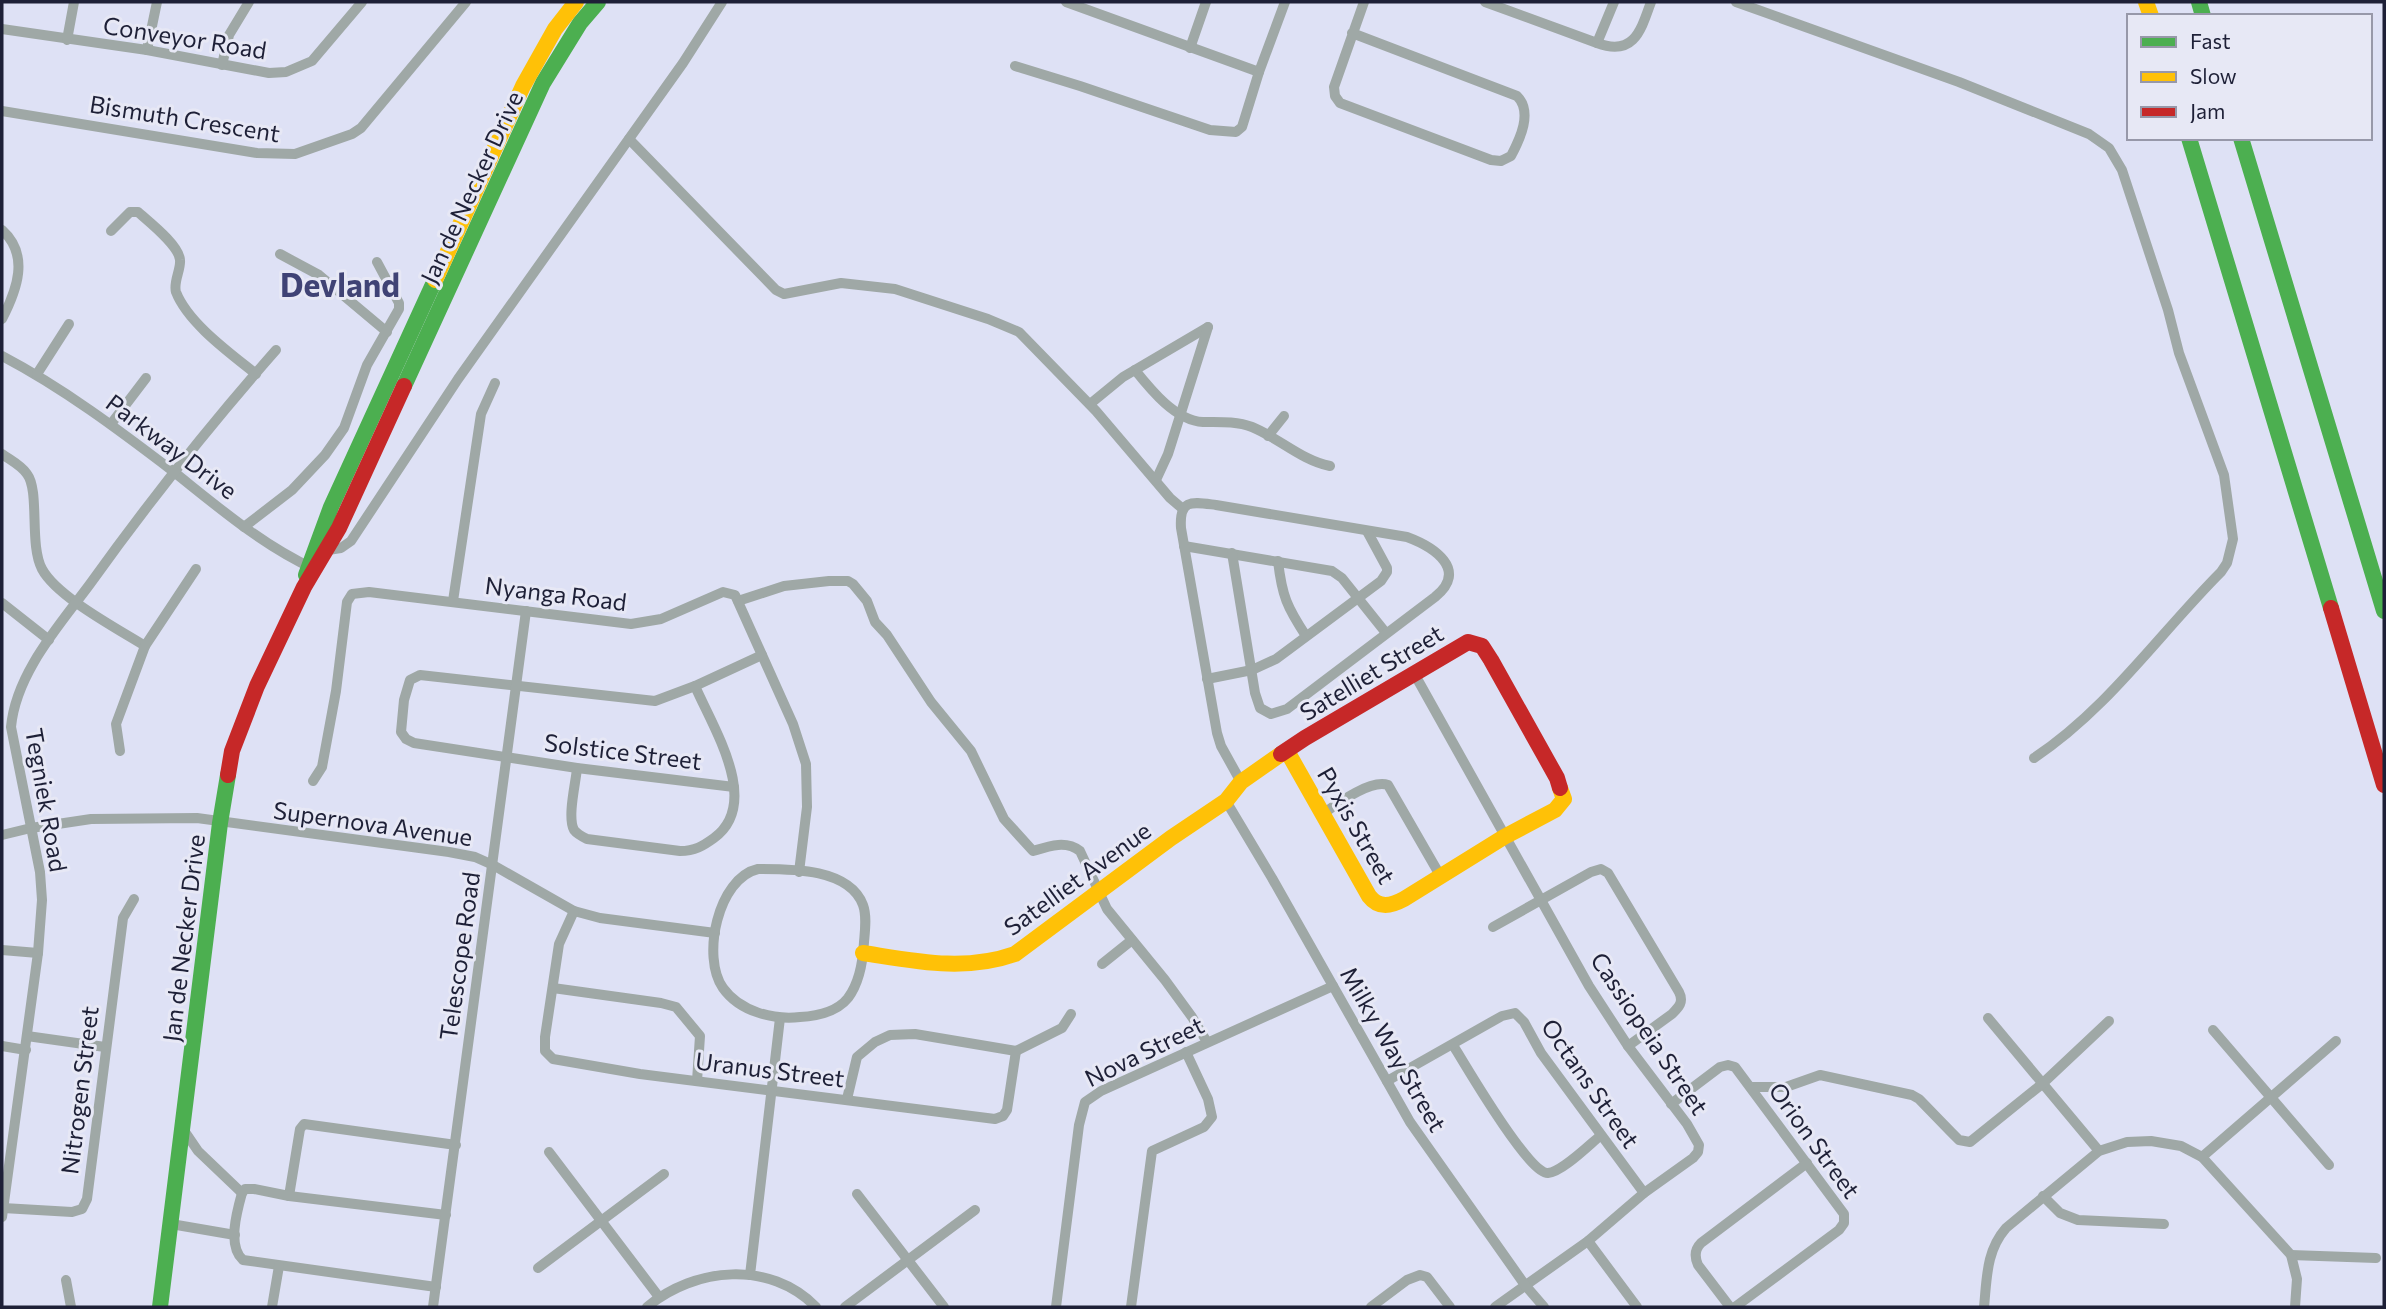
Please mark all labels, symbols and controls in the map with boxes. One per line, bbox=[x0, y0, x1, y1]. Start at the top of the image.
street label: Conveyor Road bbox=[101, 10, 269, 64]
legend bbox=[2127, 14, 2372, 140]
text: Fast bbox=[2190, 28, 2231, 53]
text: Slow bbox=[2190, 63, 2237, 88]
street label: Jan de Necker Drive bbox=[414, 86, 528, 288]
street label: Bismuth Crescent bbox=[88, 89, 282, 147]
text: Jam bbox=[2190, 98, 2225, 123]
district label: Devland bbox=[280, 264, 400, 304]
street label: Parkway Drive bbox=[101, 387, 243, 505]
street label: Nyanga Road bbox=[483, 570, 629, 616]
street label: Satelliet Street bbox=[1294, 618, 1448, 726]
street label: Tegniek Road bbox=[20, 726, 74, 874]
street label: Solstice Street bbox=[543, 727, 703, 775]
street label: Pyxis Street bbox=[1312, 762, 1402, 889]
street label: Supernova Avenue bbox=[272, 795, 474, 851]
street label: Satelliet Avenue bbox=[998, 815, 1156, 941]
street label: Jan de Necker Drive bbox=[156, 833, 210, 1043]
street label: Telescope Road bbox=[433, 870, 485, 1042]
street label: Cassiopeia Street bbox=[1585, 946, 1715, 1120]
street label: Milky Way Street bbox=[1335, 961, 1453, 1137]
street label: Nitrogen Street bbox=[54, 1004, 104, 1176]
street label: Nova Street bbox=[1080, 1010, 1208, 1092]
street label: Octans Street bbox=[1536, 1013, 1646, 1153]
street label: Uranus Street bbox=[694, 1045, 846, 1093]
street label: Orion Street bbox=[1763, 1077, 1867, 1204]

